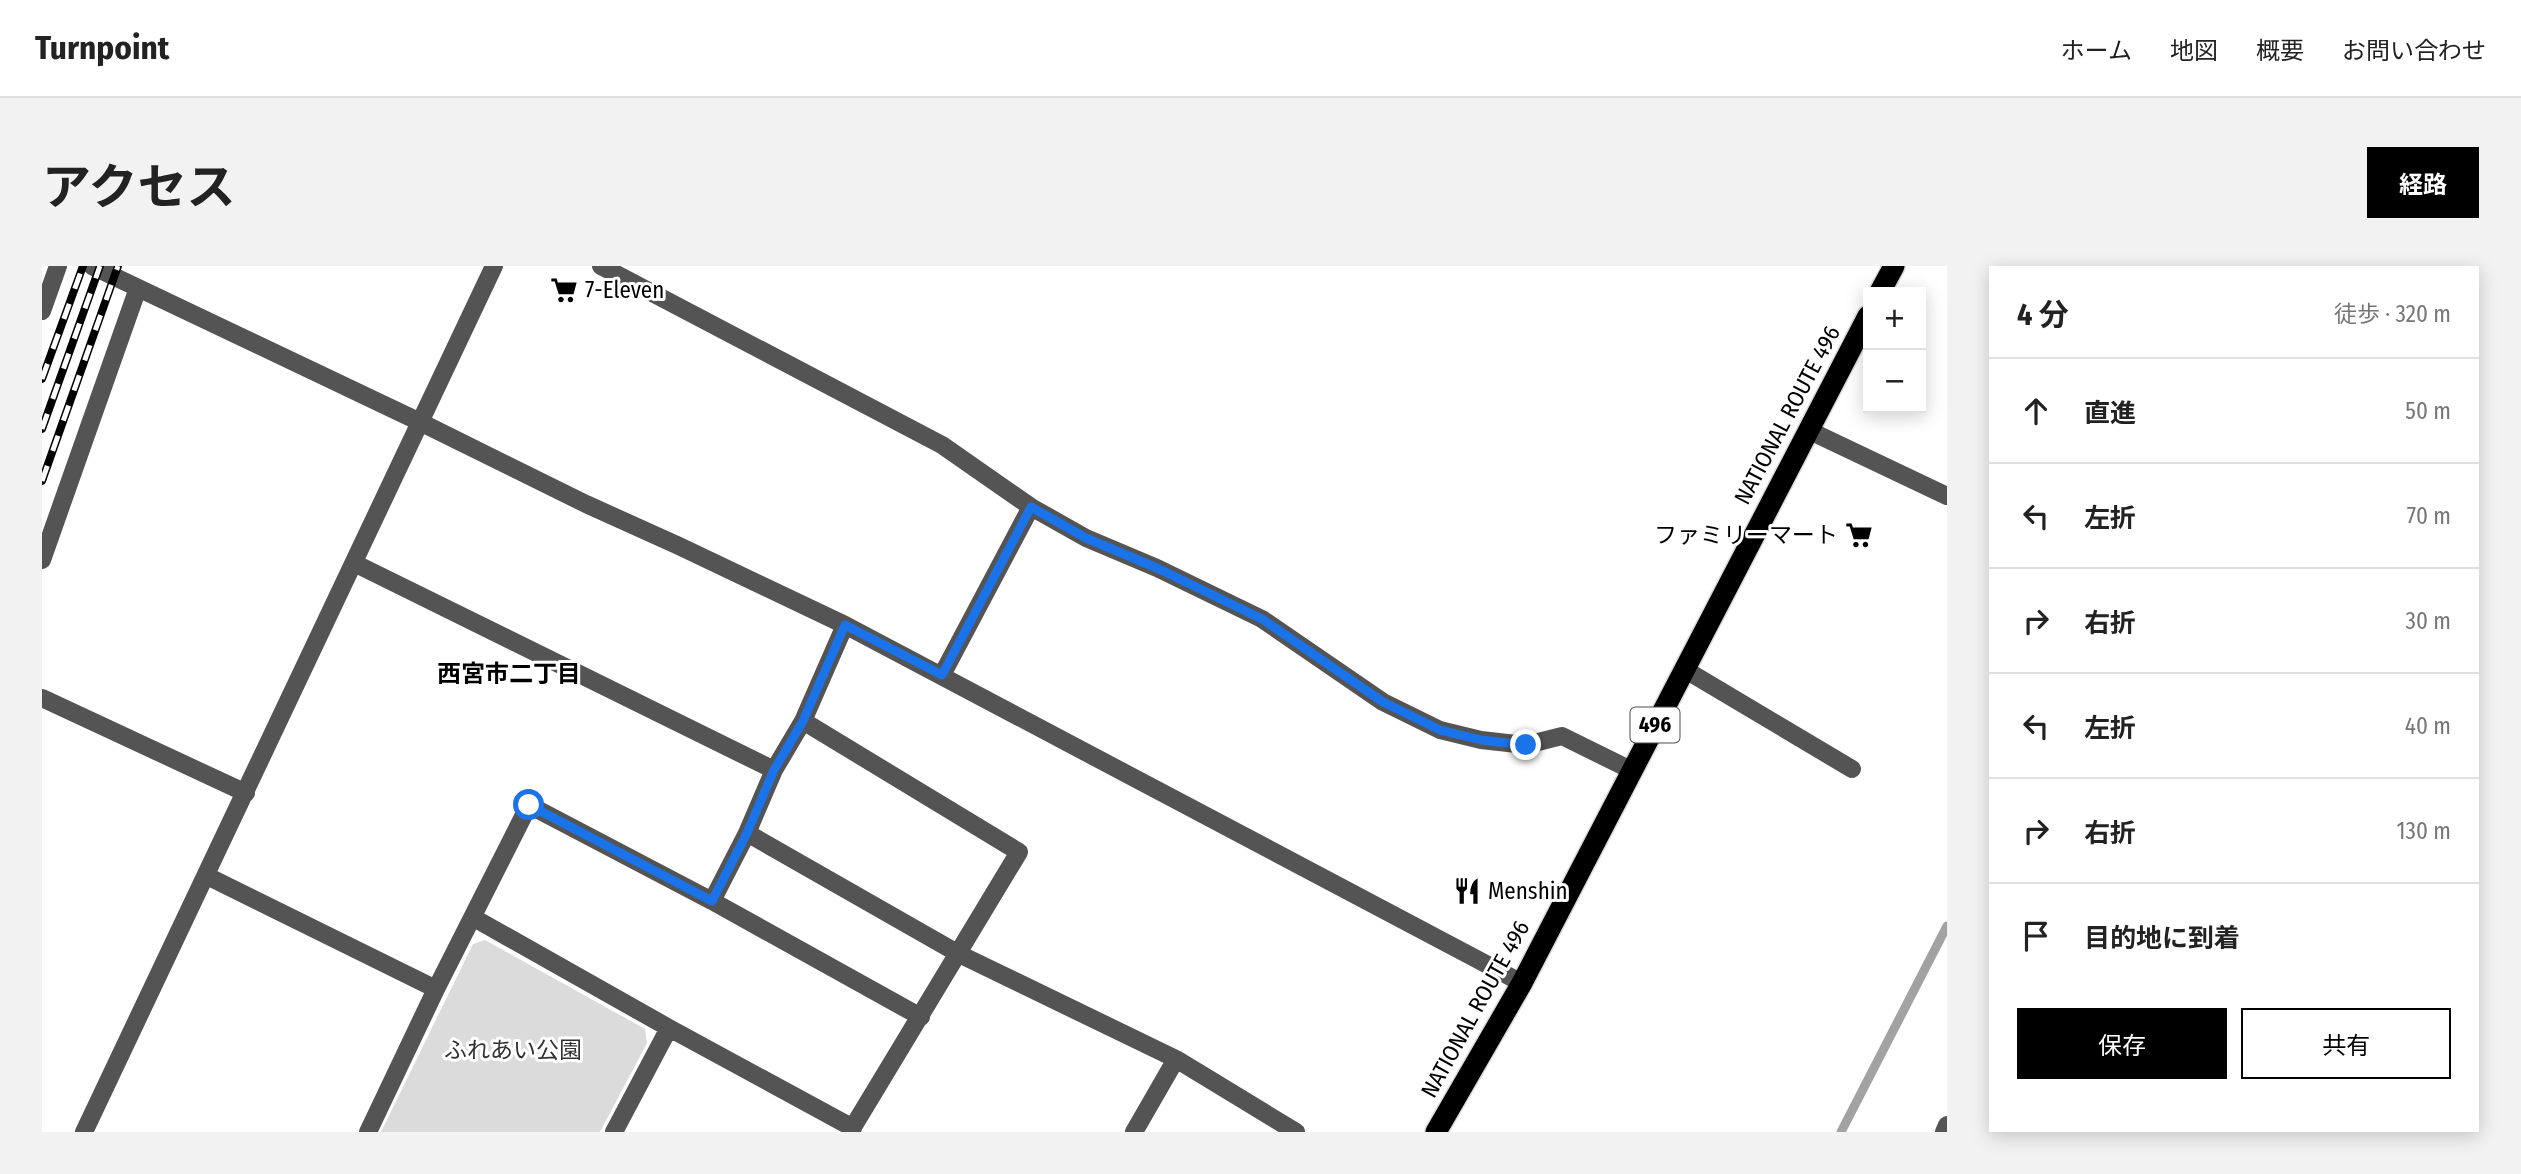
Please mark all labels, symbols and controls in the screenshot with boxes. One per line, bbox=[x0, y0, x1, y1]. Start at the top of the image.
text: Turnpoint bbox=[35, 28, 169, 68]
text: ホーム bbox=[2061, 37, 2132, 65]
text: 地図 bbox=[2170, 37, 2218, 65]
text: 概要 bbox=[2256, 37, 2304, 65]
text: お問い合わせ bbox=[2342, 37, 2486, 65]
button: 経路 bbox=[2367, 147, 2479, 218]
text: アクセス bbox=[42, 158, 236, 217]
supermarket icon: 7-Eleven bbox=[549, 275, 579, 305]
place label: 7-Eleven bbox=[585, 276, 664, 304]
map controls bbox=[1863, 287, 1926, 413]
button: + bbox=[1863, 287, 1926, 350]
text: 4 分 bbox=[2017, 297, 2069, 333]
text: 徒歩 · 320 m bbox=[2334, 300, 2451, 328]
street label: NATIONAL ROUTE 496 bbox=[1728, 321, 1846, 509]
button: − bbox=[1863, 350, 1926, 413]
icon: ahead bbox=[2017, 392, 2055, 430]
text: 50 m bbox=[2405, 397, 2451, 425]
text: 直進 bbox=[2084, 398, 2136, 429]
icon: left bbox=[2017, 497, 2055, 535]
text: 70 m bbox=[2407, 502, 2451, 530]
text: 左折 bbox=[2084, 503, 2136, 534]
supermarket icon: ファミリーマート bbox=[1844, 520, 1874, 550]
place label: ファミリーマート bbox=[1654, 521, 1838, 549]
icon: right bbox=[2017, 602, 2055, 640]
text: 30 m bbox=[2406, 607, 2451, 635]
text: 右折 bbox=[2084, 608, 2136, 639]
district label: 西宮市二丁目 bbox=[437, 660, 581, 688]
icon: left bbox=[2017, 707, 2055, 745]
road number: 496 bbox=[1630, 708, 1680, 742]
text: 40 m bbox=[2405, 712, 2451, 740]
text: 左折 bbox=[2084, 713, 2136, 744]
route end bbox=[1510, 729, 1541, 760]
route start bbox=[513, 789, 544, 820]
icon: right bbox=[2017, 812, 2055, 850]
text: 130 m bbox=[2397, 817, 2451, 845]
text: 右折 bbox=[2084, 818, 2136, 849]
restaurant icon: Menshin bbox=[1452, 876, 1482, 906]
place label: Menshin bbox=[1488, 877, 1568, 905]
street label: NATIONAL ROUTE 496 bbox=[1415, 916, 1535, 1102]
icon: arrive bbox=[2017, 917, 2055, 955]
text: 目的地に到着 bbox=[2084, 923, 2240, 954]
button: 保存 bbox=[2017, 1008, 2227, 1079]
button: 共有 bbox=[2241, 1008, 2451, 1079]
park label: ふれあい公園 bbox=[444, 1036, 582, 1064]

